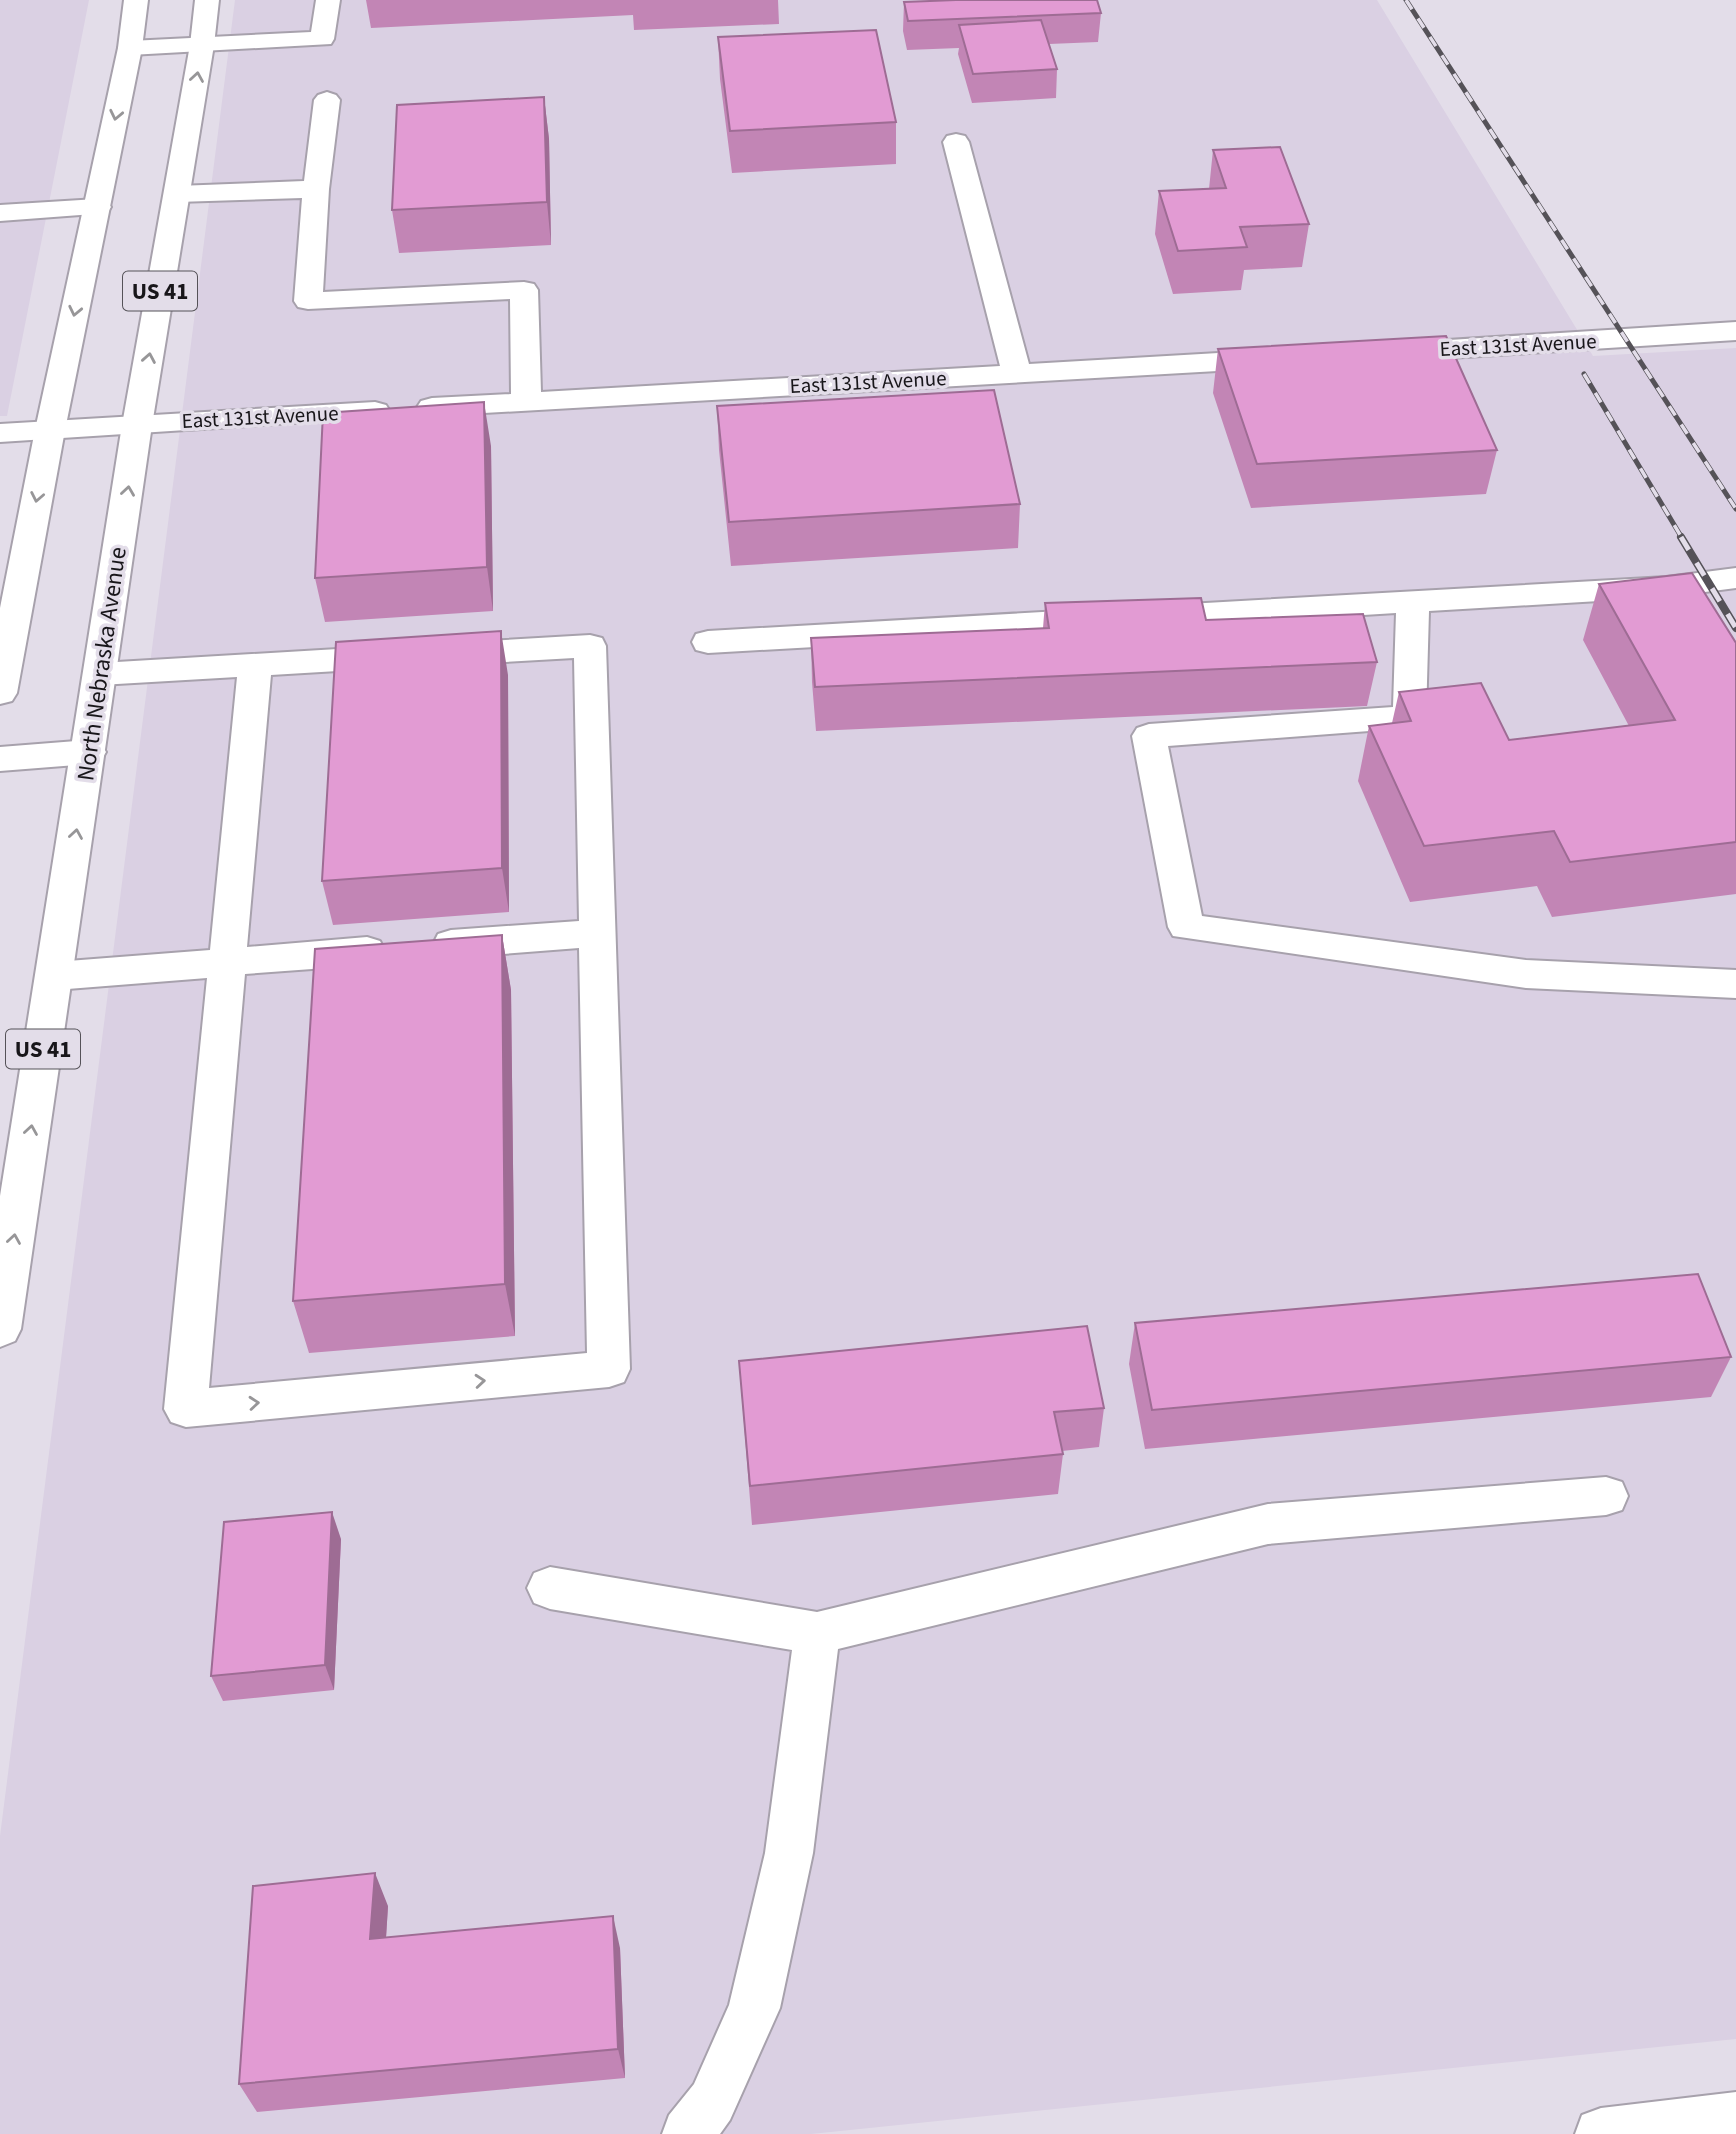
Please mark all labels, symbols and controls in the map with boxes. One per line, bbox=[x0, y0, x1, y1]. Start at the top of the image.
one-way arrow bbox=[189, 71, 204, 82]
one-way arrow bbox=[110, 109, 125, 121]
road number: US 41 bbox=[123, 272, 197, 310]
one-way arrow bbox=[69, 305, 84, 317]
street label: East 131st Avenue bbox=[1439, 326, 1597, 364]
one-way arrow bbox=[141, 352, 156, 364]
street label: East 131st Avenue bbox=[789, 363, 947, 401]
street label: East 131st Avenue bbox=[181, 398, 339, 436]
one-way arrow bbox=[120, 485, 135, 497]
one-way arrow bbox=[31, 491, 46, 503]
street label: North Nebraska Avenue bbox=[68, 545, 136, 783]
one-way arrow bbox=[68, 828, 83, 840]
road number: US 41 bbox=[6, 1030, 80, 1068]
one-way arrow bbox=[23, 1124, 38, 1135]
one-way arrow bbox=[6, 1233, 21, 1245]
one-way arrow bbox=[474, 1374, 486, 1389]
one-way arrow bbox=[249, 1396, 260, 1411]

